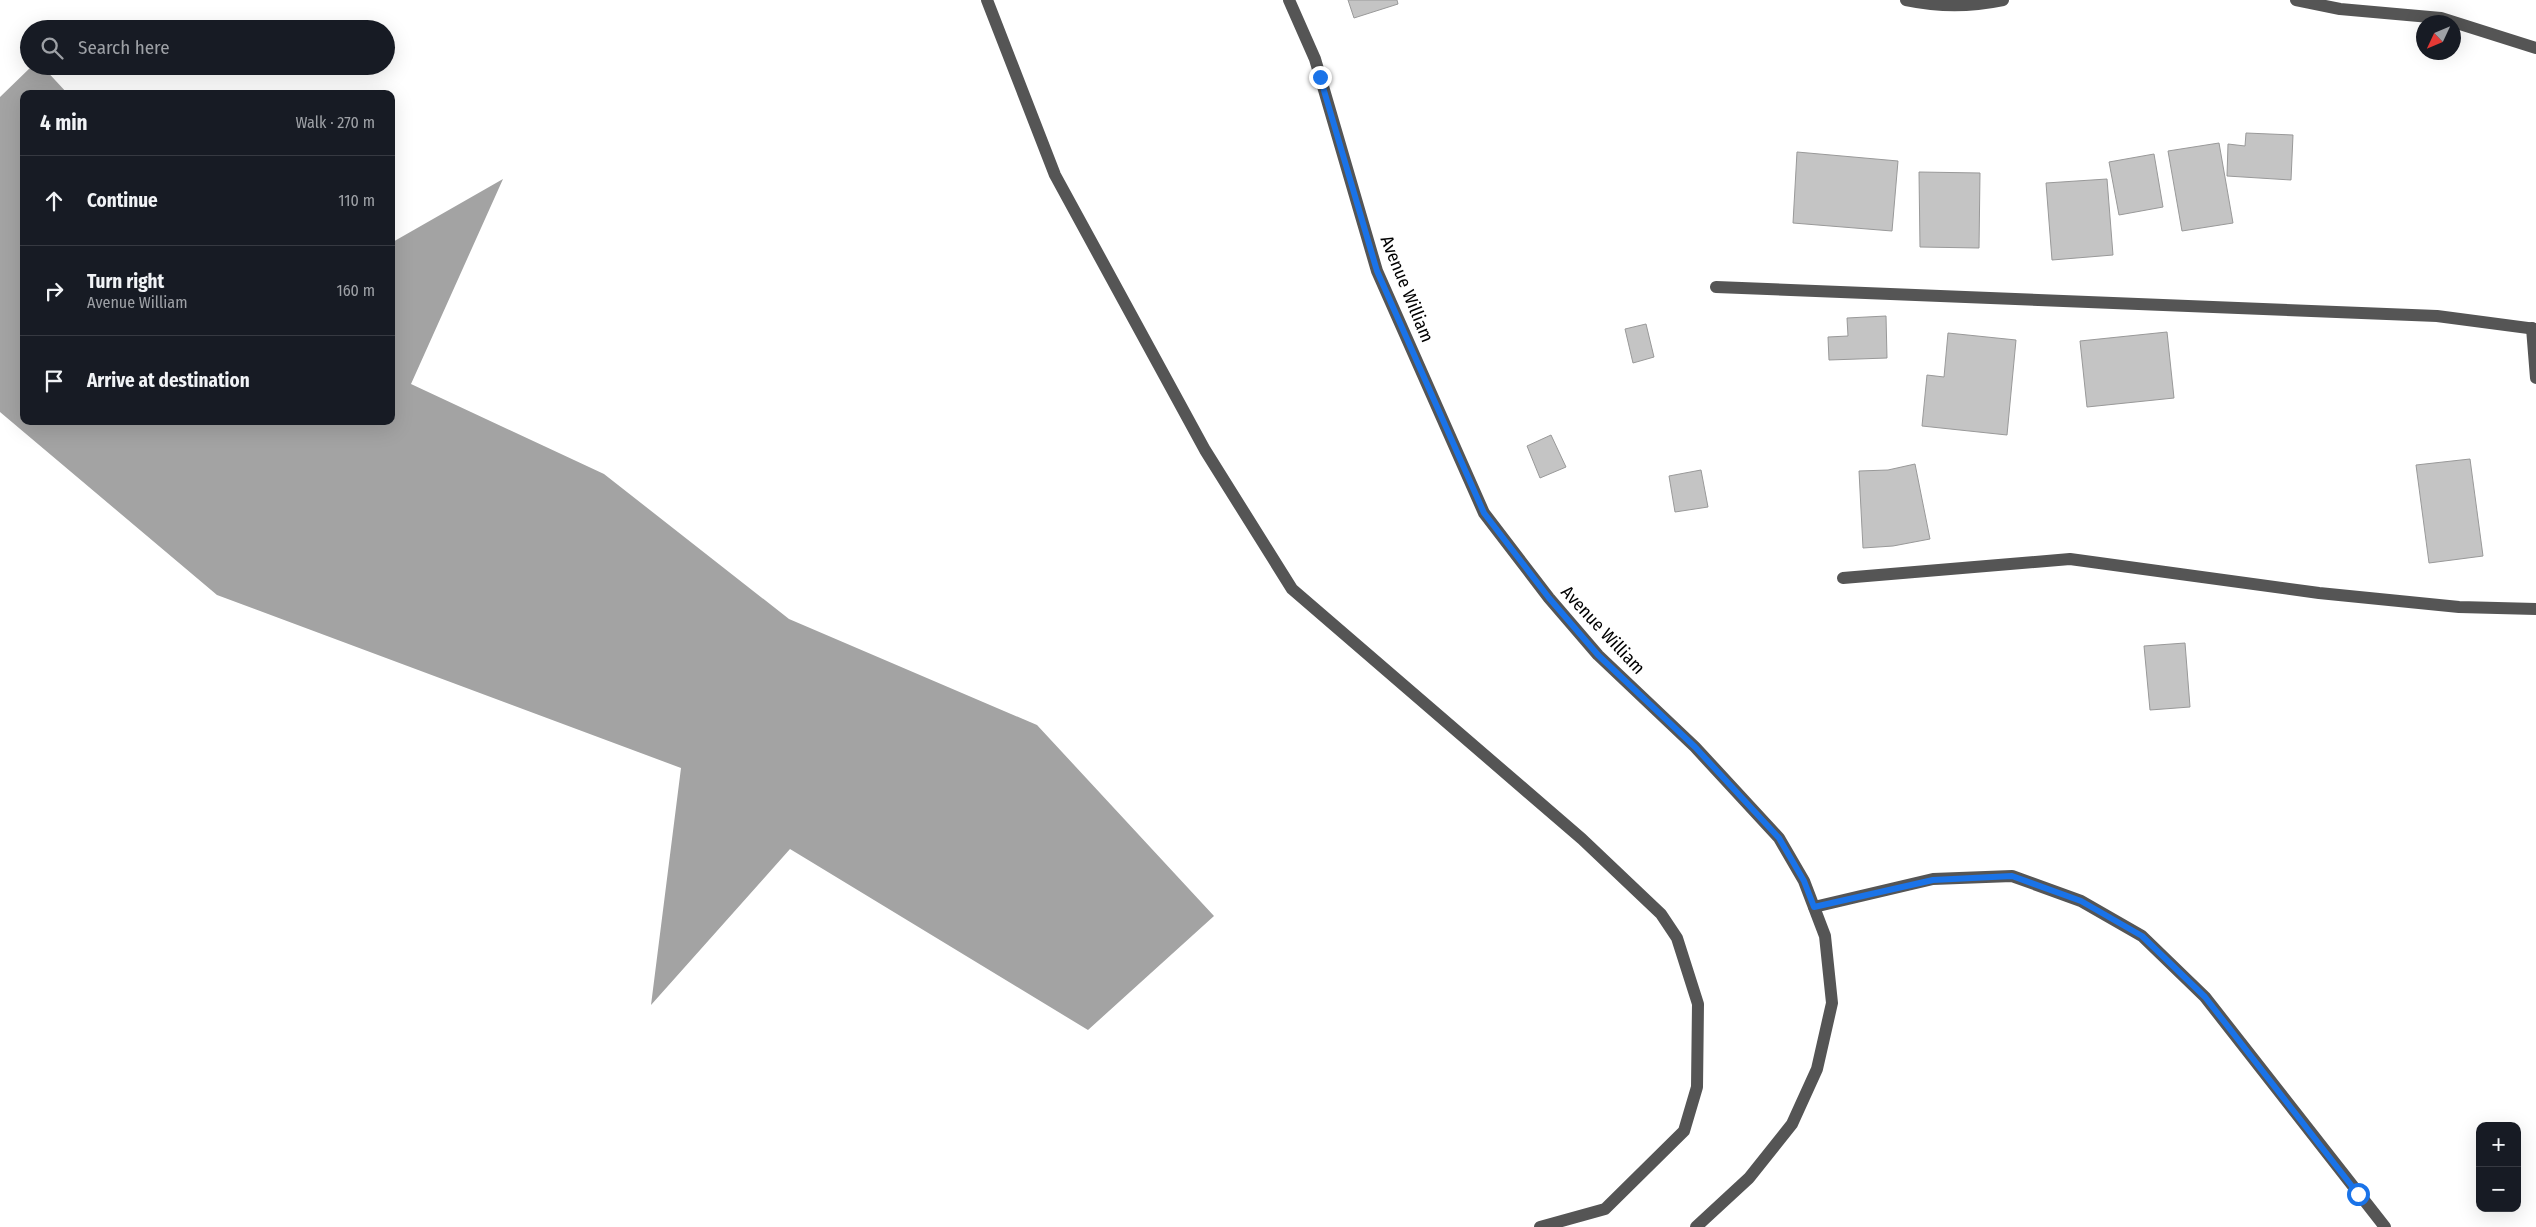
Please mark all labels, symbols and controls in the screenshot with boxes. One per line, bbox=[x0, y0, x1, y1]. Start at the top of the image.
north arrow bbox=[2416, 15, 2461, 60]
search box bbox=[20, 20, 395, 75]
icon: search bbox=[38, 34, 66, 62]
text: Search here bbox=[78, 36, 170, 59]
route end bbox=[1309, 66, 1332, 89]
text: 4 min bbox=[40, 110, 88, 136]
text: Walk · 270 m bbox=[296, 113, 375, 132]
icon: ahead bbox=[40, 187, 68, 215]
text: Continue bbox=[87, 189, 158, 212]
text: 110 m bbox=[338, 191, 375, 210]
street label: Avenue William bbox=[1376, 232, 1438, 346]
text: Turn right bbox=[87, 270, 164, 293]
icon: right bbox=[40, 277, 68, 305]
text: 160 m bbox=[336, 281, 375, 300]
text: Avenue William bbox=[87, 293, 187, 312]
icon: arrive bbox=[40, 367, 68, 395]
text: Arrive at destination bbox=[87, 369, 250, 392]
street label: Avenue William bbox=[1556, 581, 1650, 679]
map controls bbox=[2476, 1122, 2521, 1212]
button: + bbox=[2476, 1122, 2521, 1167]
button: − bbox=[2476, 1167, 2521, 1212]
route start bbox=[2347, 1183, 2370, 1206]

